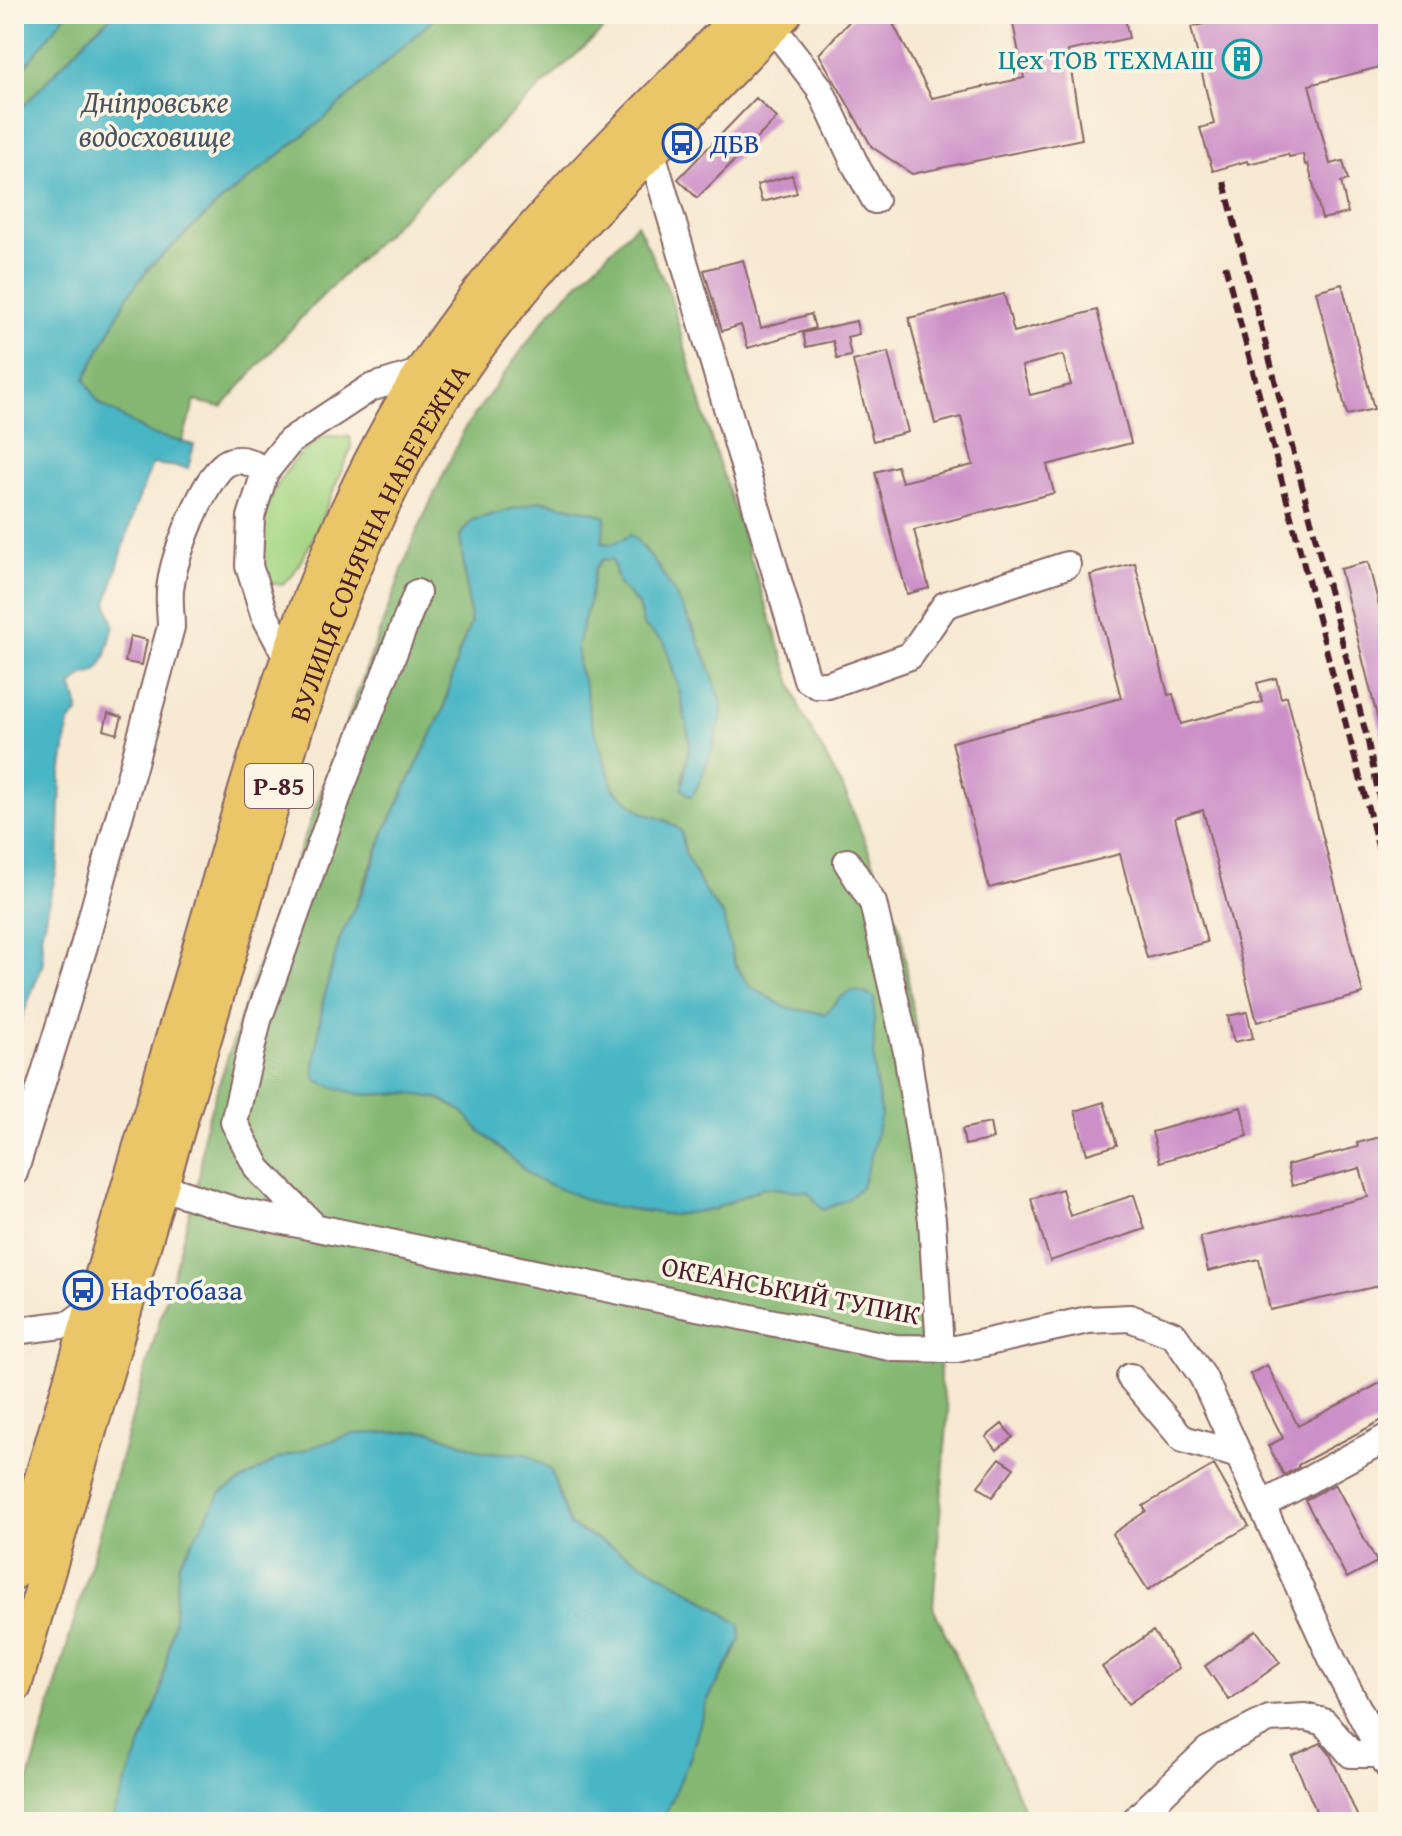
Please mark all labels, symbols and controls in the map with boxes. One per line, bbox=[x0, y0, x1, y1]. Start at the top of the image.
place label: Цех ТОВ ТЕХМАШ bbox=[998, 38, 1214, 79]
building icon: Цех ТОВ ТЕХМАШ bbox=[1221, 38, 1263, 80]
water label: Дніпровське водосховище bbox=[79, 79, 231, 157]
bus stop icon: ДБВ bbox=[661, 122, 703, 164]
place label: ДБВ bbox=[709, 122, 760, 163]
street label: ВУЛИЦЯ СОНЯЧНА НАБЕРЕЖНА bbox=[278, 355, 479, 727]
road number: Р-85 bbox=[245, 764, 313, 808]
street label: ОКЕАНСЬКИЙ ТУПИК bbox=[658, 1244, 924, 1335]
bus stop icon: Нафтобаза bbox=[62, 1269, 104, 1311]
place label: Нафтобаза bbox=[111, 1269, 243, 1310]

